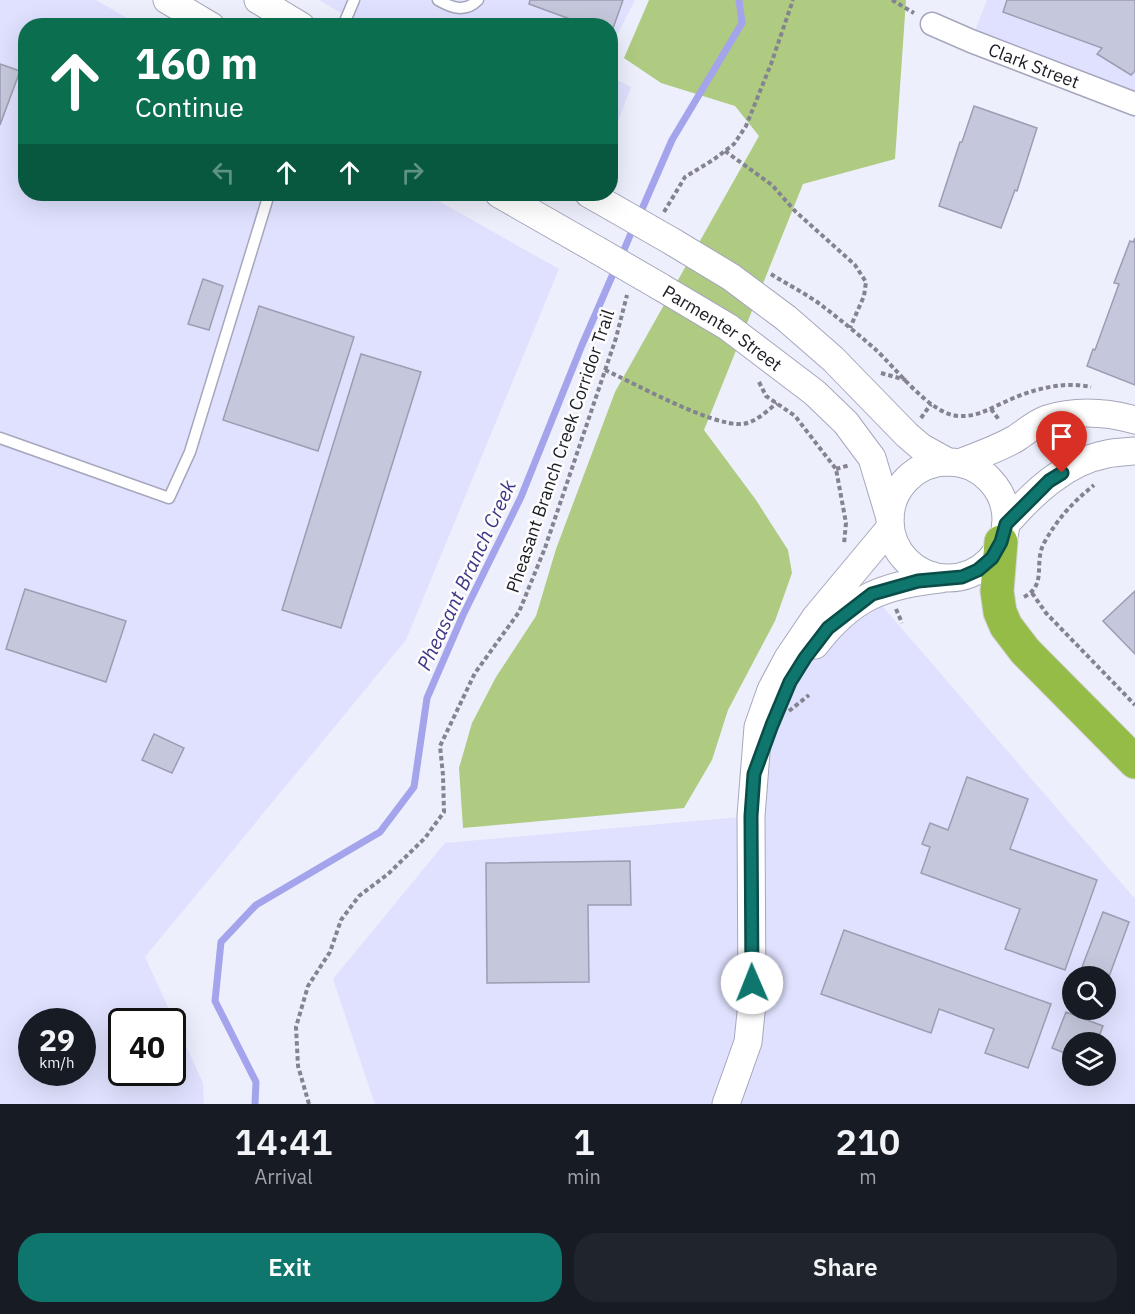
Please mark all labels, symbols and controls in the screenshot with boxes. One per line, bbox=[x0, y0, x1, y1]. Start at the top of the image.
text: 160 m bbox=[135, 36, 258, 91]
street label: Clark Street bbox=[985, 37, 1083, 93]
icon: ahead bbox=[36, 42, 114, 120]
text: Continue bbox=[135, 89, 244, 124]
icon: left bbox=[207, 156, 240, 189]
icon: ahead bbox=[270, 156, 303, 189]
icon: ahead bbox=[333, 156, 366, 189]
icon: right bbox=[396, 156, 429, 189]
street label: Parmenter Street bbox=[659, 279, 787, 376]
street label: Pheasant Branch Creek Corridor Trail bbox=[501, 306, 619, 596]
pin bbox=[1036, 411, 1087, 473]
icon: arrive bbox=[1045, 420, 1078, 453]
water label: Pheasant Branch Creek bbox=[410, 475, 522, 674]
position arrow bbox=[720, 951, 784, 1015]
map controls bbox=[1062, 966, 1116, 1086]
button: search bbox=[1062, 966, 1116, 1020]
speed limit sign: 40 bbox=[108, 1008, 186, 1086]
text: 29 bbox=[39, 1020, 75, 1059]
button: layers bbox=[1062, 1032, 1116, 1086]
text: km/h bbox=[39, 1053, 75, 1072]
text: 14:41 bbox=[235, 1118, 333, 1165]
text: 1 bbox=[573, 1118, 595, 1165]
text: 210 bbox=[836, 1118, 900, 1165]
text: Arrival bbox=[254, 1163, 313, 1190]
text: min bbox=[567, 1163, 601, 1190]
text: m bbox=[859, 1163, 877, 1190]
button: Exit bbox=[18, 1233, 562, 1302]
button: Share bbox=[574, 1233, 1117, 1302]

